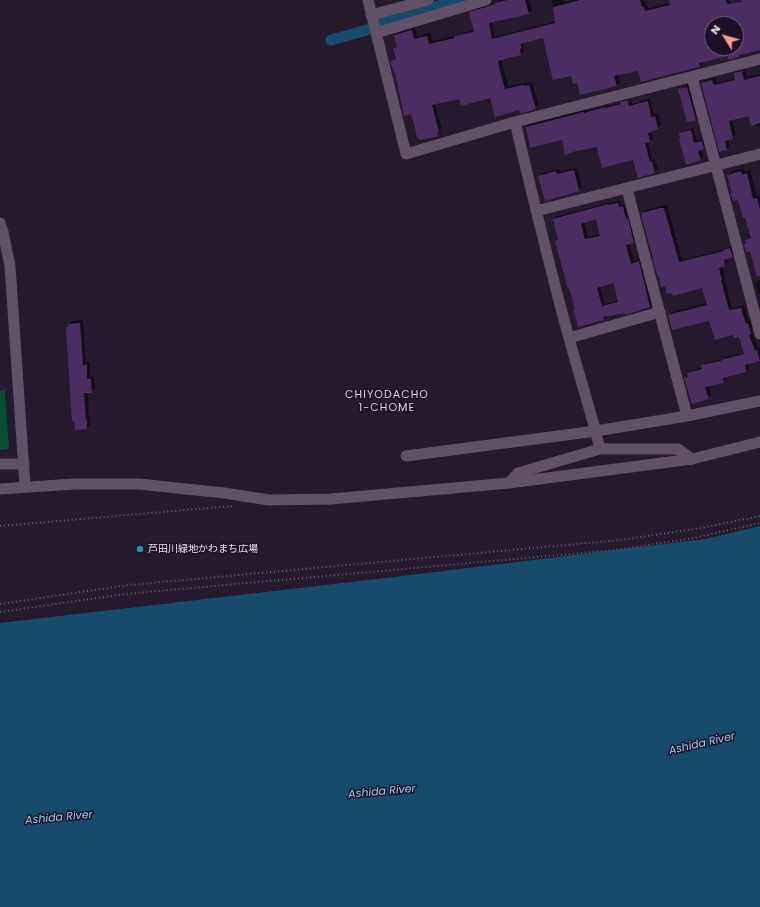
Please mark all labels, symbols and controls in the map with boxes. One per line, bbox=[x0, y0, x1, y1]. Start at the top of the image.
north arrow bbox=[704, 16, 744, 56]
text: N bbox=[706, 21, 724, 38]
district label: CHIYODACHO 1-CHOME bbox=[345, 388, 429, 414]
place label: 芦田川緑地かわまち広場 bbox=[148, 543, 258, 555]
marker: 芦田川緑地かわまち広場 bbox=[135, 544, 145, 554]
water label: Ashida River bbox=[668, 730, 736, 758]
water label: Ashida River bbox=[348, 782, 416, 802]
water label: Ashida River bbox=[25, 808, 93, 828]

